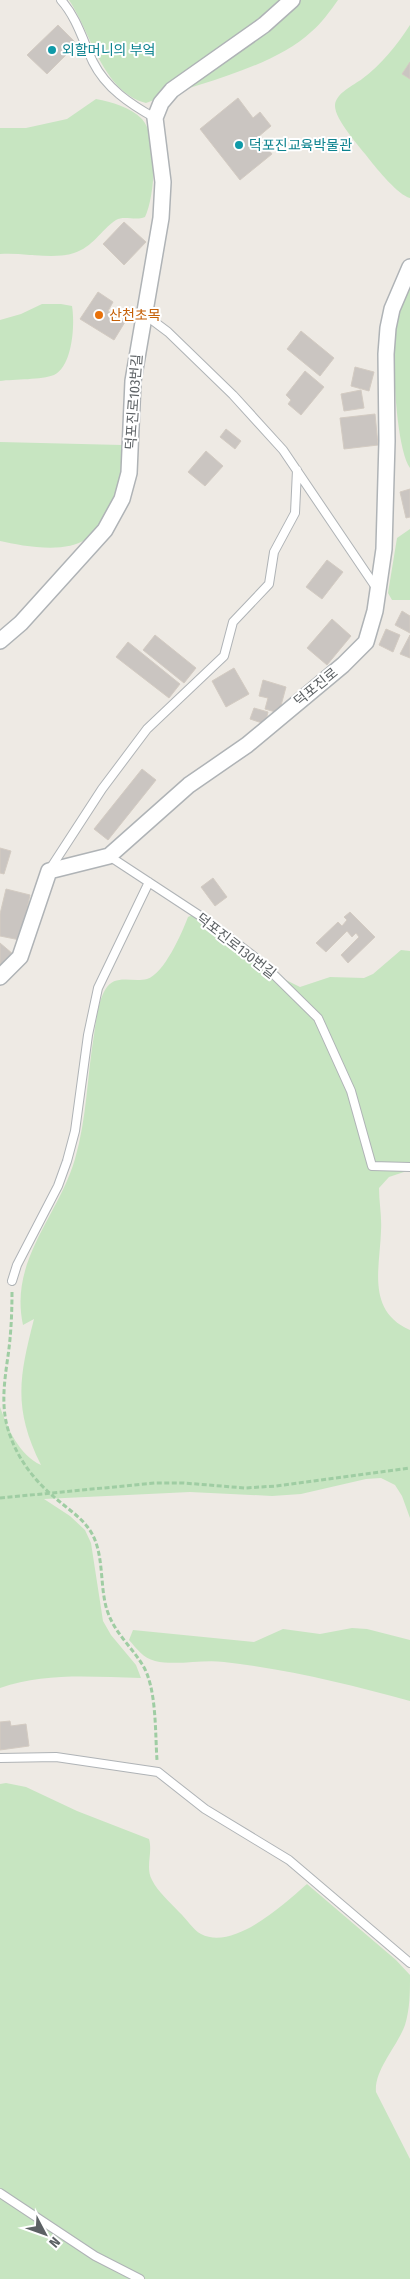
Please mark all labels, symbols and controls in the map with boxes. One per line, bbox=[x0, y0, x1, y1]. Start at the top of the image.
place label: 외할머니의 부엌 bbox=[62, 42, 155, 59]
marker: 외할머니의 부엌 bbox=[46, 44, 58, 56]
place label: 덕포진교육박물관 bbox=[249, 137, 352, 154]
marker: 덕포진교육박물관 bbox=[233, 139, 245, 151]
place label: 산천초목 bbox=[109, 307, 161, 324]
marker: 산천초목 bbox=[93, 309, 105, 321]
street label: 덕포진로103번길 bbox=[122, 353, 146, 451]
street label: 덕포진로 bbox=[291, 664, 341, 710]
street label: 덕포진로130번길 bbox=[193, 910, 279, 982]
north arrow bbox=[20, 2209, 70, 2259]
text: N bbox=[45, 2233, 64, 2251]

